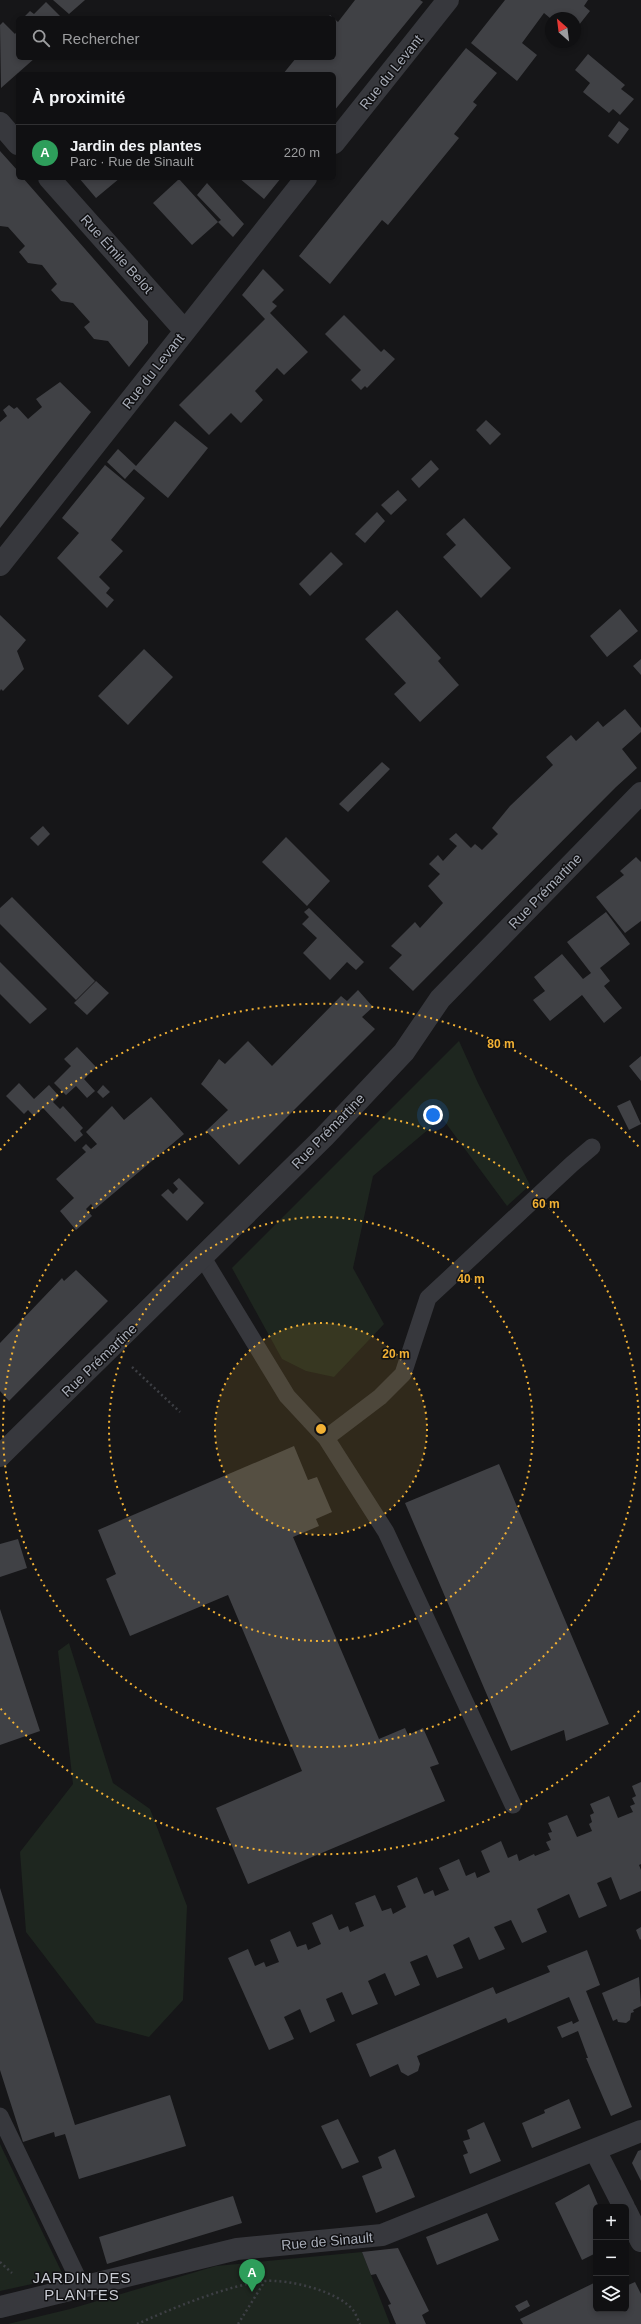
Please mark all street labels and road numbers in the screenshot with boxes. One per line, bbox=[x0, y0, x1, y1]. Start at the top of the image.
street label: Rue du Levant bbox=[356, 31, 426, 112]
street label: Rue Émile Belot bbox=[77, 211, 157, 297]
street label: Rue du Levant bbox=[119, 330, 187, 412]
street label: Rue Prémartine bbox=[505, 850, 585, 932]
street label: Rue Prémartine bbox=[288, 1090, 368, 1172]
street label: Rue Prémartine bbox=[58, 1320, 140, 1400]
street label: Rue de Sinault bbox=[281, 2229, 374, 2253]

